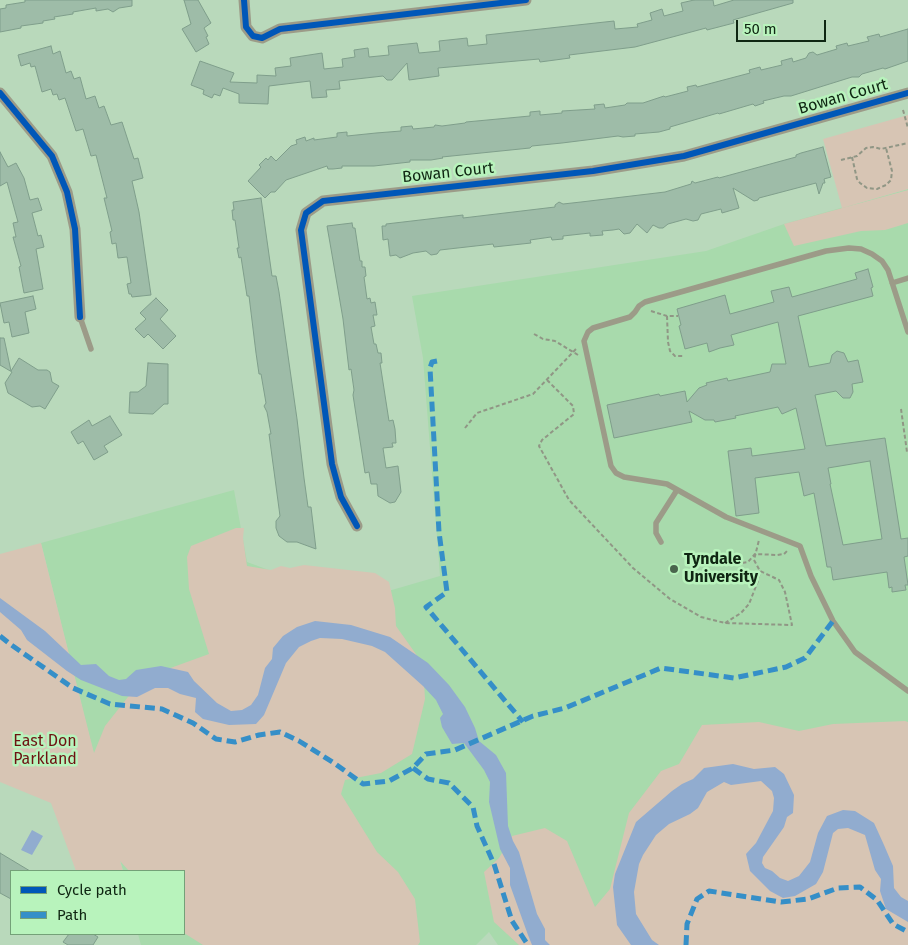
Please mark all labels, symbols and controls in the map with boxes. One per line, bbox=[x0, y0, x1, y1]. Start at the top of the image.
scale bar bbox=[738, 10, 828, 42]
text: 50 m bbox=[744, 20, 777, 38]
street label: Bowan Court bbox=[796, 75, 890, 119]
street label: Bowan Court bbox=[401, 159, 495, 187]
place label: Tyndale University bbox=[684, 550, 758, 588]
marker: Tyndale University bbox=[668, 563, 680, 575]
park label: East Don Parkland bbox=[13, 732, 77, 770]
legend bbox=[10, 870, 185, 935]
text: Cycle path bbox=[57, 881, 127, 899]
text: Path bbox=[57, 906, 87, 924]

